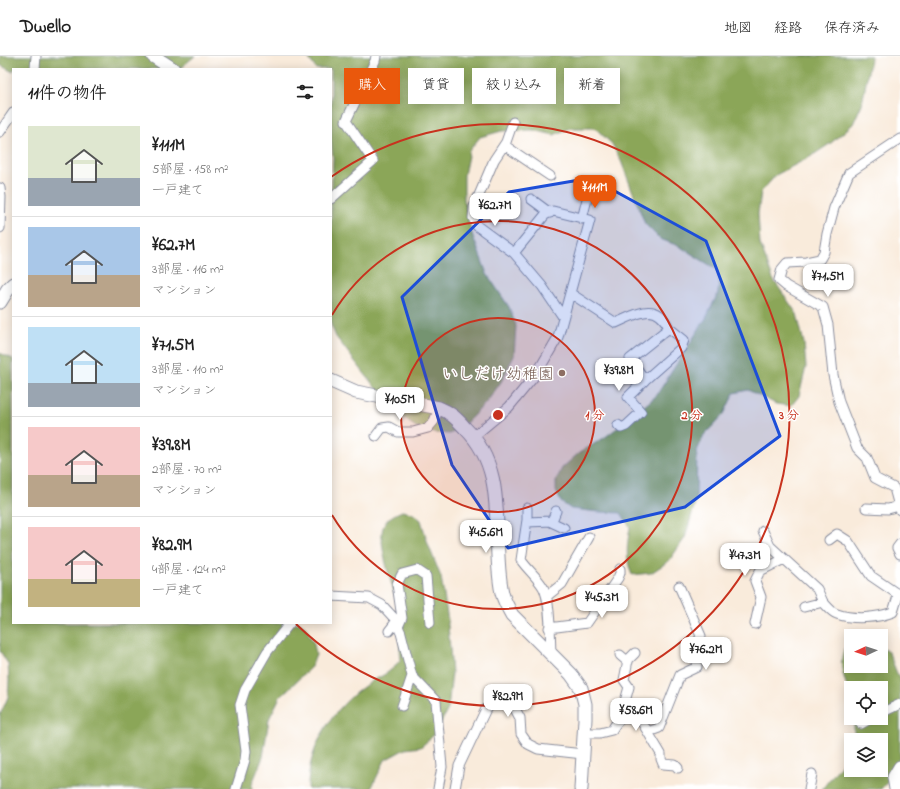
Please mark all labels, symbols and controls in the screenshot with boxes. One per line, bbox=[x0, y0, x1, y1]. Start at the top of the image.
text: Dwello bbox=[20, 14, 71, 41]
text: 地図 bbox=[724, 18, 752, 39]
text: 経路 bbox=[774, 18, 802, 39]
text: 保存済み bbox=[824, 18, 880, 39]
chip: 購入 bbox=[344, 68, 400, 104]
chip: 賃貸 bbox=[408, 68, 464, 104]
chip: 絞り込み bbox=[472, 68, 556, 104]
chip: 新着 bbox=[564, 68, 620, 104]
text: 11件の物件 bbox=[28, 81, 107, 106]
icon: filters bbox=[294, 81, 316, 103]
text: ¥111M bbox=[152, 133, 185, 158]
icon: home bbox=[60, 142, 108, 190]
text: 5部屋 · 158 m² bbox=[152, 160, 228, 179]
pin: ¥111M bbox=[567, 175, 623, 209]
text: ¥111M bbox=[582, 178, 608, 197]
text: 一戸建て bbox=[152, 181, 204, 200]
pin: ¥62.7M bbox=[462, 193, 528, 227]
text: ¥62.7M bbox=[478, 196, 512, 215]
text: ¥62.7M bbox=[152, 233, 195, 258]
icon: home bbox=[60, 243, 108, 291]
text: 3部屋 · 116 m² bbox=[152, 260, 224, 279]
pin: ¥71.5M bbox=[795, 264, 861, 298]
text: ¥71.5M bbox=[812, 267, 844, 286]
text: マンション bbox=[152, 281, 216, 300]
text: ¥71.5M bbox=[152, 333, 195, 358]
icon: home bbox=[60, 343, 108, 391]
pin: ¥39.8M bbox=[586, 358, 652, 392]
text: 3部屋 · 110 m² bbox=[152, 360, 224, 379]
text: ¥39.8M bbox=[604, 361, 634, 380]
place label: いしだけ幼稚園 bbox=[442, 363, 554, 387]
marker: いしだけ幼稚園 bbox=[557, 368, 567, 378]
text: マンション bbox=[152, 381, 216, 400]
pin: ¥105M bbox=[372, 387, 428, 421]
text: ¥105M bbox=[385, 390, 415, 409]
text: 1 分 bbox=[586, 407, 604, 425]
text: 2 分 bbox=[681, 407, 702, 425]
text: 3 分 bbox=[778, 407, 799, 425]
centre of rings bbox=[491, 408, 505, 422]
text: ¥39.8M bbox=[152, 433, 191, 458]
icon: home bbox=[60, 443, 108, 491]
text: 2部屋 · 70 m² bbox=[152, 460, 222, 479]
text: マンション bbox=[152, 481, 216, 500]
pin: ¥45.6M bbox=[453, 520, 519, 554]
text: ¥45.6M bbox=[469, 523, 503, 542]
text: ¥82.9M bbox=[152, 533, 192, 558]
icon: home bbox=[60, 543, 108, 591]
pin: ¥47.3M bbox=[712, 543, 778, 577]
text: ¥47.3M bbox=[729, 546, 761, 565]
text: 4部屋 · 124 m² bbox=[152, 560, 226, 579]
text: 一戸建て bbox=[152, 581, 204, 600]
pin: ¥45.3M bbox=[569, 585, 635, 619]
text: ¥45.3M bbox=[585, 588, 619, 607]
north arrow bbox=[844, 629, 888, 673]
map controls bbox=[844, 629, 888, 777]
pin: ¥76.2M bbox=[673, 637, 739, 671]
text: ¥76.2M bbox=[689, 640, 723, 659]
button: locate bbox=[844, 681, 888, 725]
pin: ¥82.9M bbox=[475, 684, 541, 718]
text: ¥82.9M bbox=[493, 687, 523, 706]
pin: ¥58.6M bbox=[603, 698, 669, 732]
text: ¥58.6M bbox=[619, 701, 653, 720]
button: layers bbox=[844, 733, 888, 777]

